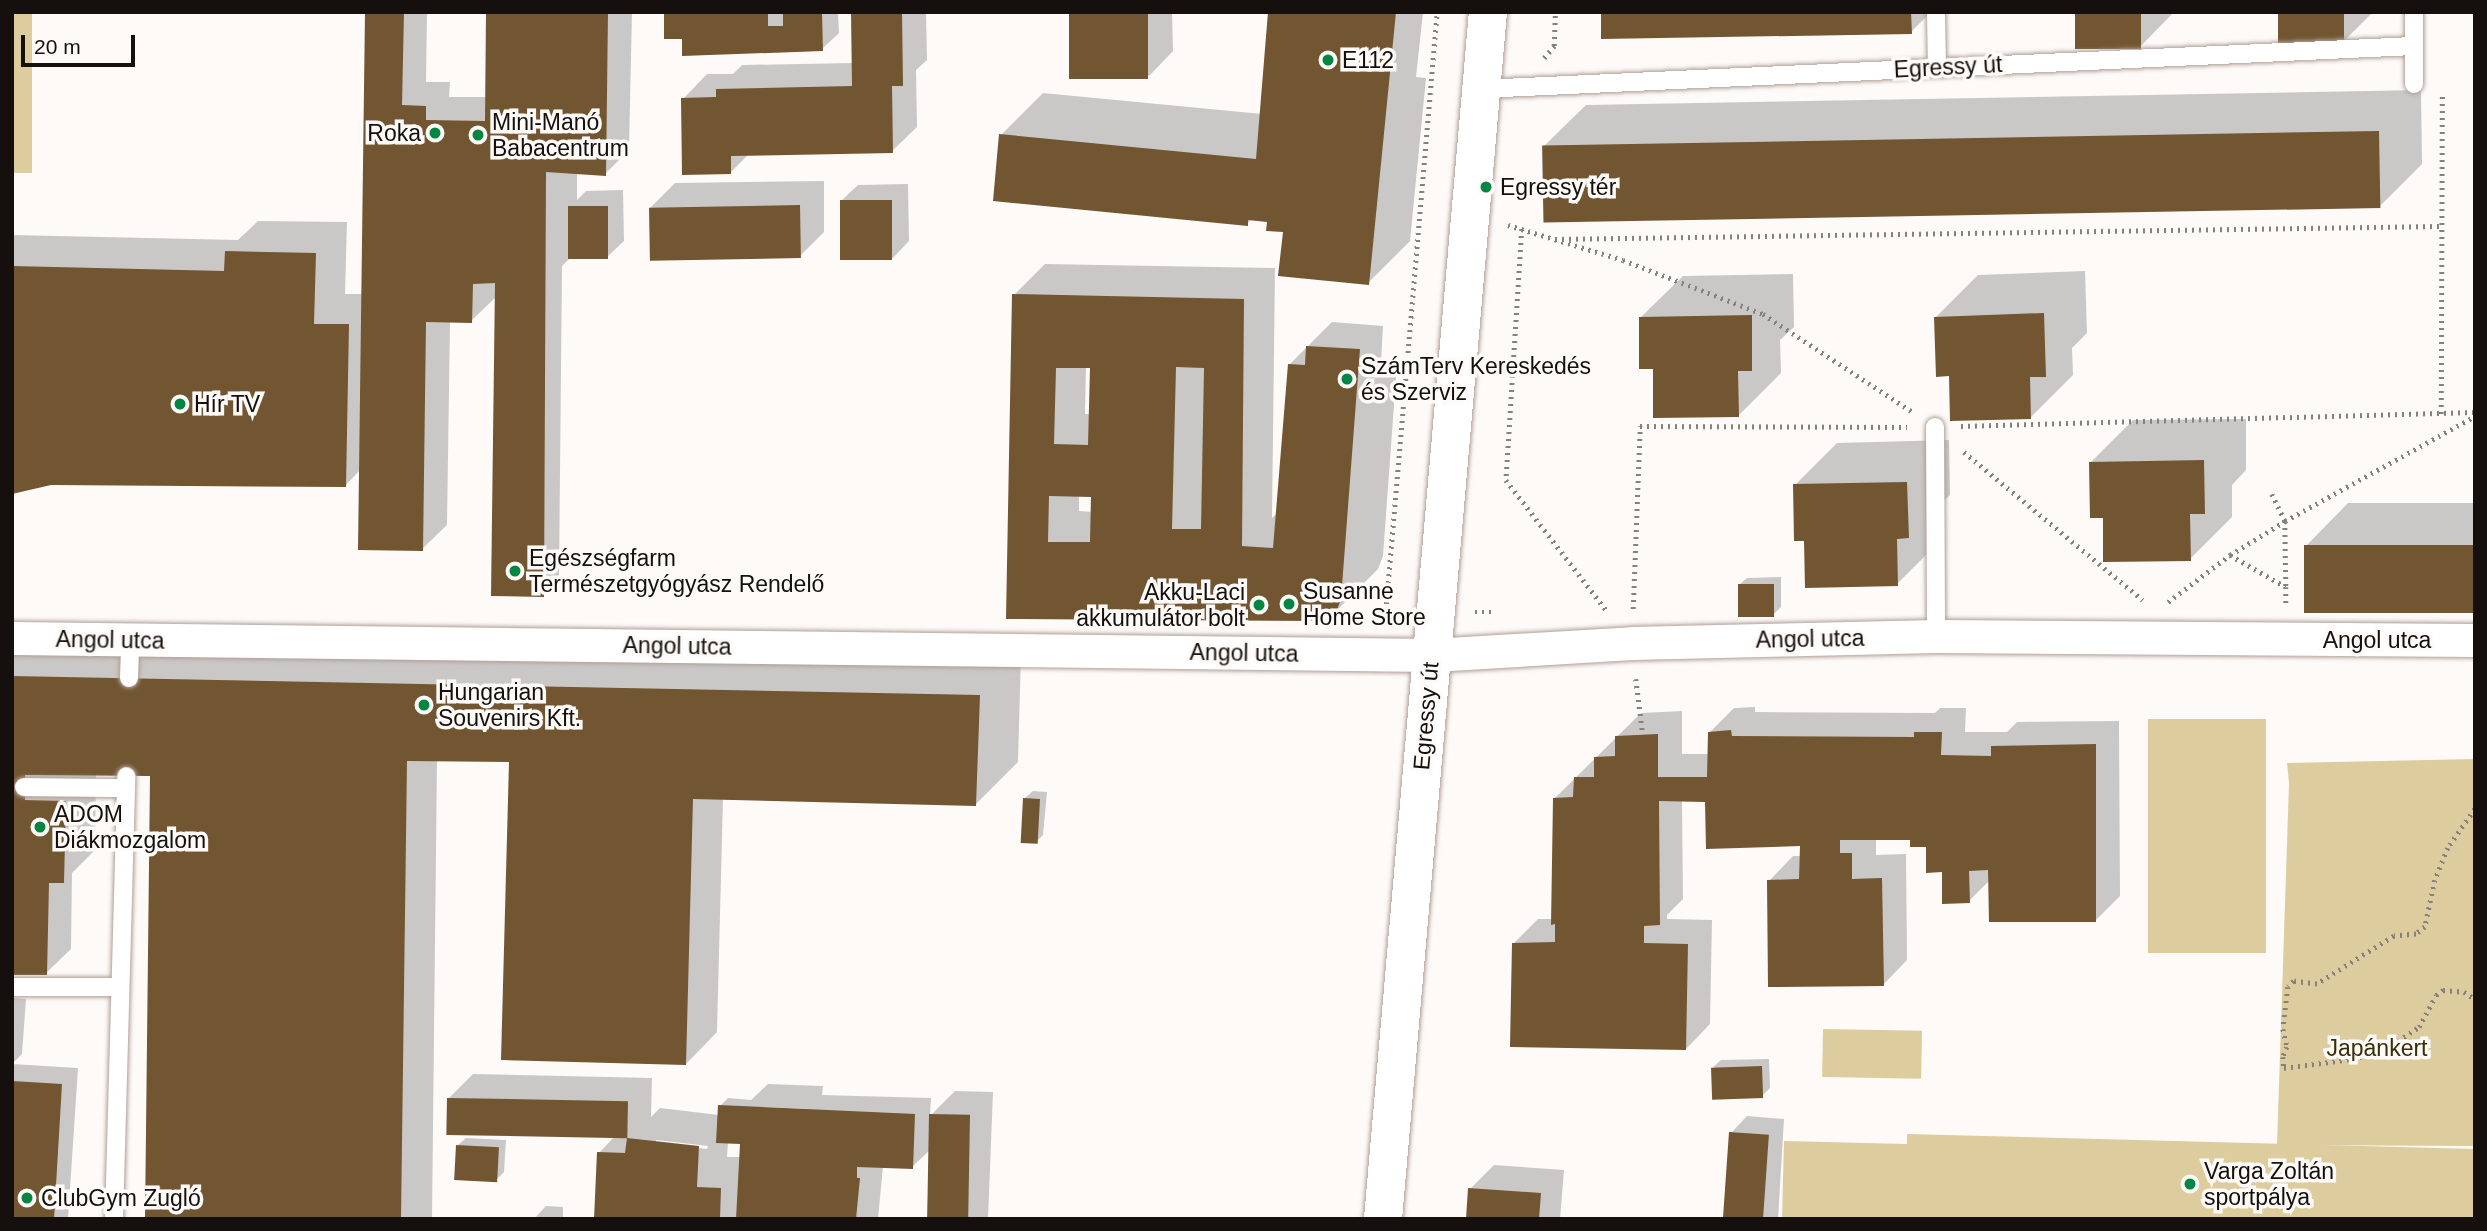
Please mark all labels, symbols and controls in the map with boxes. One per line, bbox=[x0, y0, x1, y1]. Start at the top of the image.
scale bar bbox=[24, 21, 138, 65]
text: 20 m bbox=[34, 35, 81, 58]
place label: E112 bbox=[1342, 46, 1394, 74]
street label: Egressy út bbox=[1893, 50, 2003, 84]
marker: E112 bbox=[1320, 52, 1336, 68]
place label: Mini-Manó Babacentrum bbox=[492, 108, 629, 162]
place label: Roka bbox=[367, 119, 421, 147]
marker: Roka bbox=[427, 125, 443, 141]
marker: Mini-Manó Babacentrum bbox=[470, 127, 486, 143]
place label: Egressy tér bbox=[1500, 173, 1616, 201]
marker: Egressy tér bbox=[1478, 179, 1494, 195]
place label: SzámTerv Kereskedés és Szerviz bbox=[1361, 352, 1591, 406]
marker: SzámTerv Kereskedés és Szerviz bbox=[1339, 371, 1355, 387]
place label: Hír TV bbox=[194, 390, 260, 418]
marker: Hír TV bbox=[172, 396, 188, 412]
place label: Egészségfarm Természetgyógyász Rendelő bbox=[529, 544, 824, 598]
marker: Egészségfarm Természetgyógyász Rendelő bbox=[507, 563, 523, 579]
place label: Susanne Home Store bbox=[1303, 577, 1426, 631]
place label: Akku-Laci akkumulátor bolt bbox=[1076, 578, 1245, 632]
marker: Susanne Home Store bbox=[1281, 596, 1297, 612]
marker: Akku-Laci akkumulátor bolt bbox=[1251, 597, 1267, 613]
street label: Angol utca bbox=[1755, 624, 1865, 654]
street label: Angol utca bbox=[55, 625, 165, 655]
street label: Angol utca bbox=[2323, 626, 2431, 654]
street label: Angol utca bbox=[622, 631, 732, 661]
street label: Angol utca bbox=[1189, 638, 1299, 668]
street label: Egressy út bbox=[1408, 661, 1444, 771]
place label: Hungarian Souvenirs Kft. bbox=[438, 678, 581, 732]
marker: Hungarian Souvenirs Kft. bbox=[416, 697, 432, 713]
place label: ADOM Diákmozgalom bbox=[54, 800, 206, 854]
marker: ADOM Diákmozgalom bbox=[32, 819, 48, 835]
park label: Japánkert bbox=[2326, 1034, 2428, 1062]
place label: Varga Zoltán sportpálya bbox=[2204, 1157, 2334, 1211]
marker: Varga Zoltán sportpálya bbox=[2182, 1176, 2198, 1192]
place label: ClubGym Zugló bbox=[41, 1184, 201, 1212]
marker: ClubGym Zugló bbox=[19, 1190, 35, 1206]

